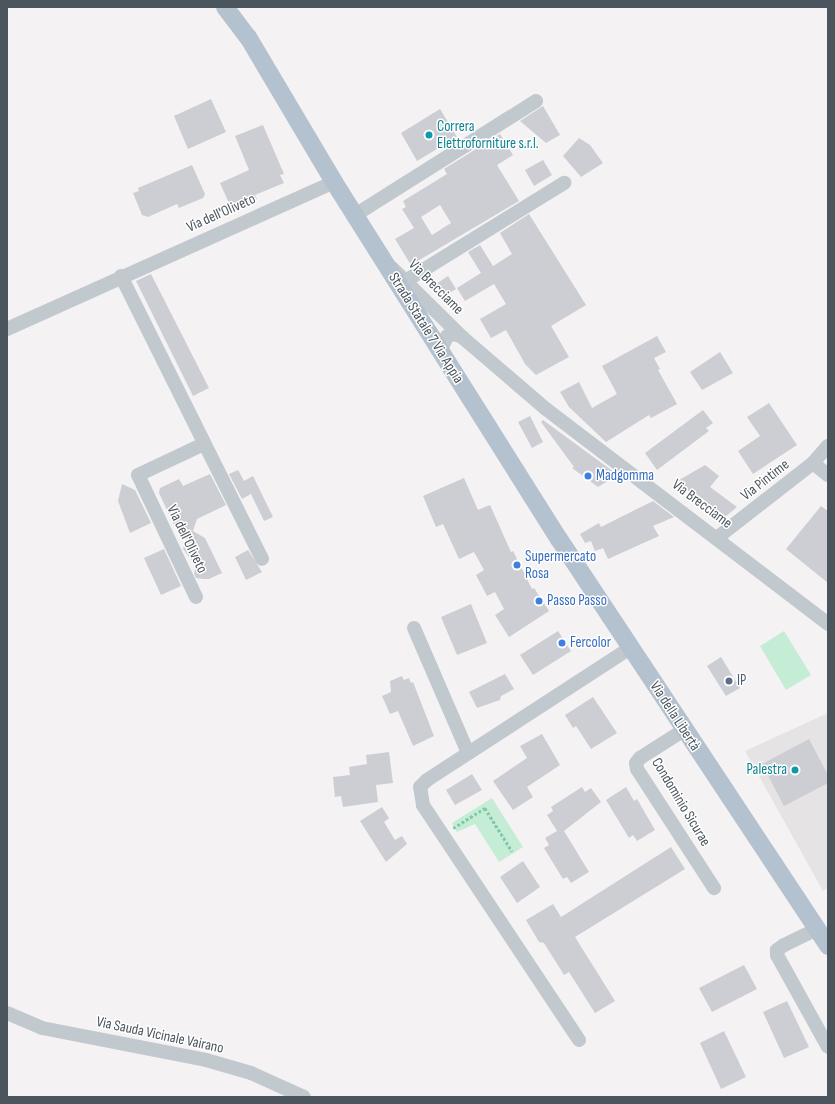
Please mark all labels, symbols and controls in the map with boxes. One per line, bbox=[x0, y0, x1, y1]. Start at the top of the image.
place label: Correra Elettroforniture s.r.l. bbox=[437, 117, 539, 152]
marker: Correra Elettroforniture s.r.l. bbox=[424, 130, 434, 140]
street label: Via dell'Oliveto bbox=[184, 190, 258, 236]
street label: Via Brecciame bbox=[405, 256, 467, 318]
street label: Strada Statale 7 Via Appia bbox=[385, 269, 467, 387]
street label: Via Pintime bbox=[737, 456, 793, 504]
place label: Madgomma bbox=[596, 467, 654, 485]
marker: Madgomma bbox=[583, 471, 593, 481]
street label: Via Brecciame bbox=[668, 476, 736, 532]
street label: Via dell'Oliveto bbox=[163, 502, 211, 576]
place label: Supermercato Rosa bbox=[525, 547, 596, 582]
marker: Supermercato Rosa bbox=[512, 560, 522, 570]
place label: Passo Passo bbox=[547, 592, 607, 610]
marker: Passo Passo bbox=[534, 596, 544, 606]
place label: Fercolor bbox=[570, 634, 611, 652]
marker: Fercolor bbox=[557, 638, 567, 648]
place label: IP bbox=[737, 672, 746, 690]
marker: IP bbox=[724, 676, 734, 686]
street label: Via della Libertà bbox=[646, 678, 704, 754]
street label: Condominio Sicurae bbox=[648, 755, 714, 849]
place label: Palestra bbox=[746, 761, 787, 779]
marker: Palestra bbox=[790, 765, 800, 775]
street label: Via Sauda Vicinale Vairano bbox=[95, 1013, 225, 1057]

